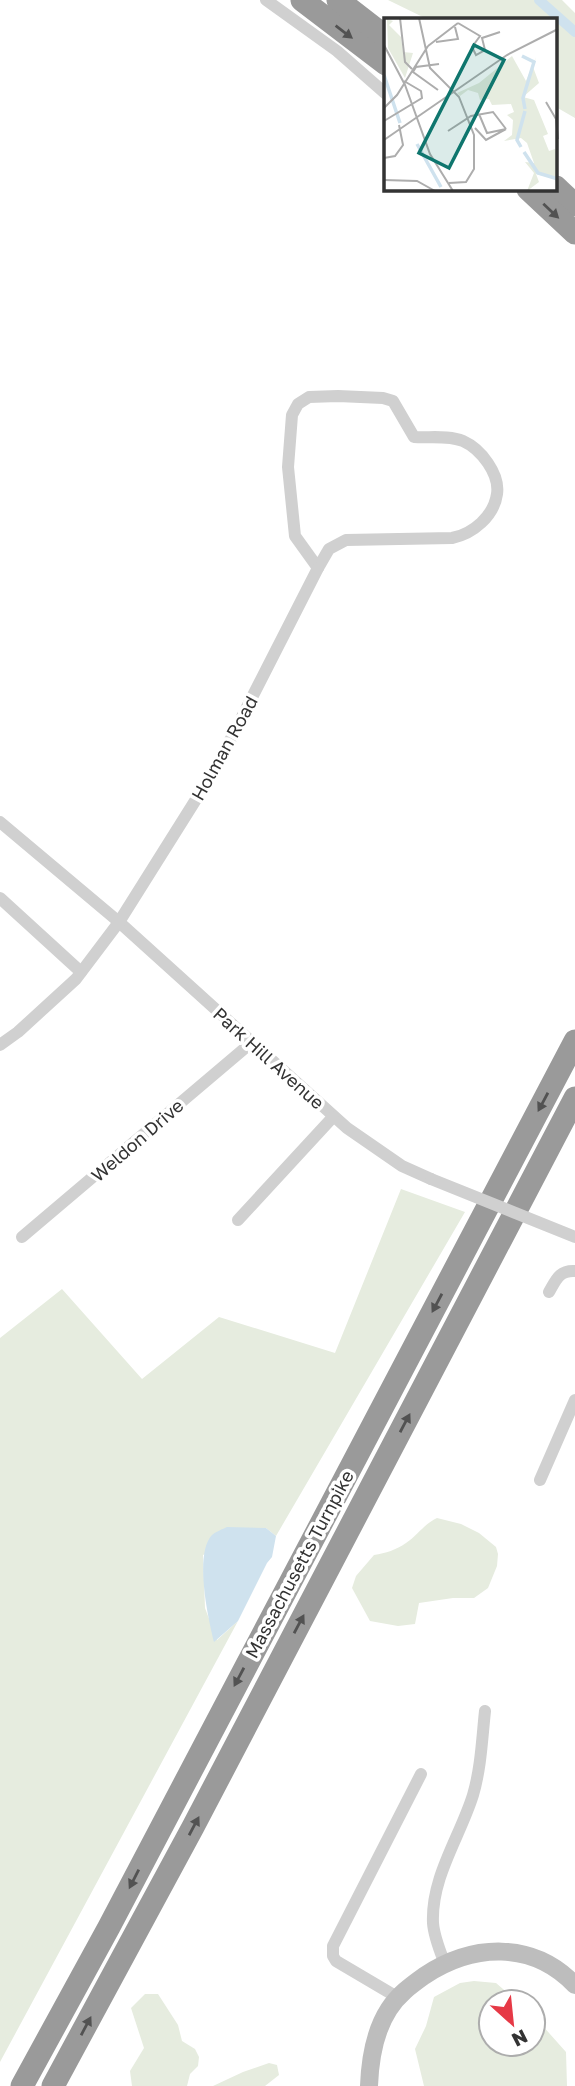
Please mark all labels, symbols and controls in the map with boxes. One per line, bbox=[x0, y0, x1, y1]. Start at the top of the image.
inset map bbox=[384, 18, 558, 191]
one-way arrow bbox=[335, 25, 353, 39]
one-way arrow bbox=[542, 203, 560, 219]
street label: Holman Road bbox=[186, 692, 262, 804]
street label: Park Hill Avenue bbox=[209, 1002, 329, 1114]
one-way arrow bbox=[538, 1092, 550, 1112]
street label: Weldon Drive bbox=[87, 1094, 187, 1186]
one-way arrow bbox=[431, 1293, 443, 1313]
one-way arrow bbox=[400, 1413, 411, 1433]
street label: Massachusetts Turnpike bbox=[240, 1466, 358, 1662]
one-way arrow bbox=[294, 1614, 305, 1634]
one-way arrow bbox=[234, 1667, 245, 1687]
one-way arrow bbox=[188, 1816, 199, 1836]
one-way arrow bbox=[128, 1869, 140, 1889]
north arrow bbox=[477, 1988, 547, 2058]
one-way arrow bbox=[80, 2016, 92, 2036]
text: N bbox=[508, 2025, 532, 2052]

